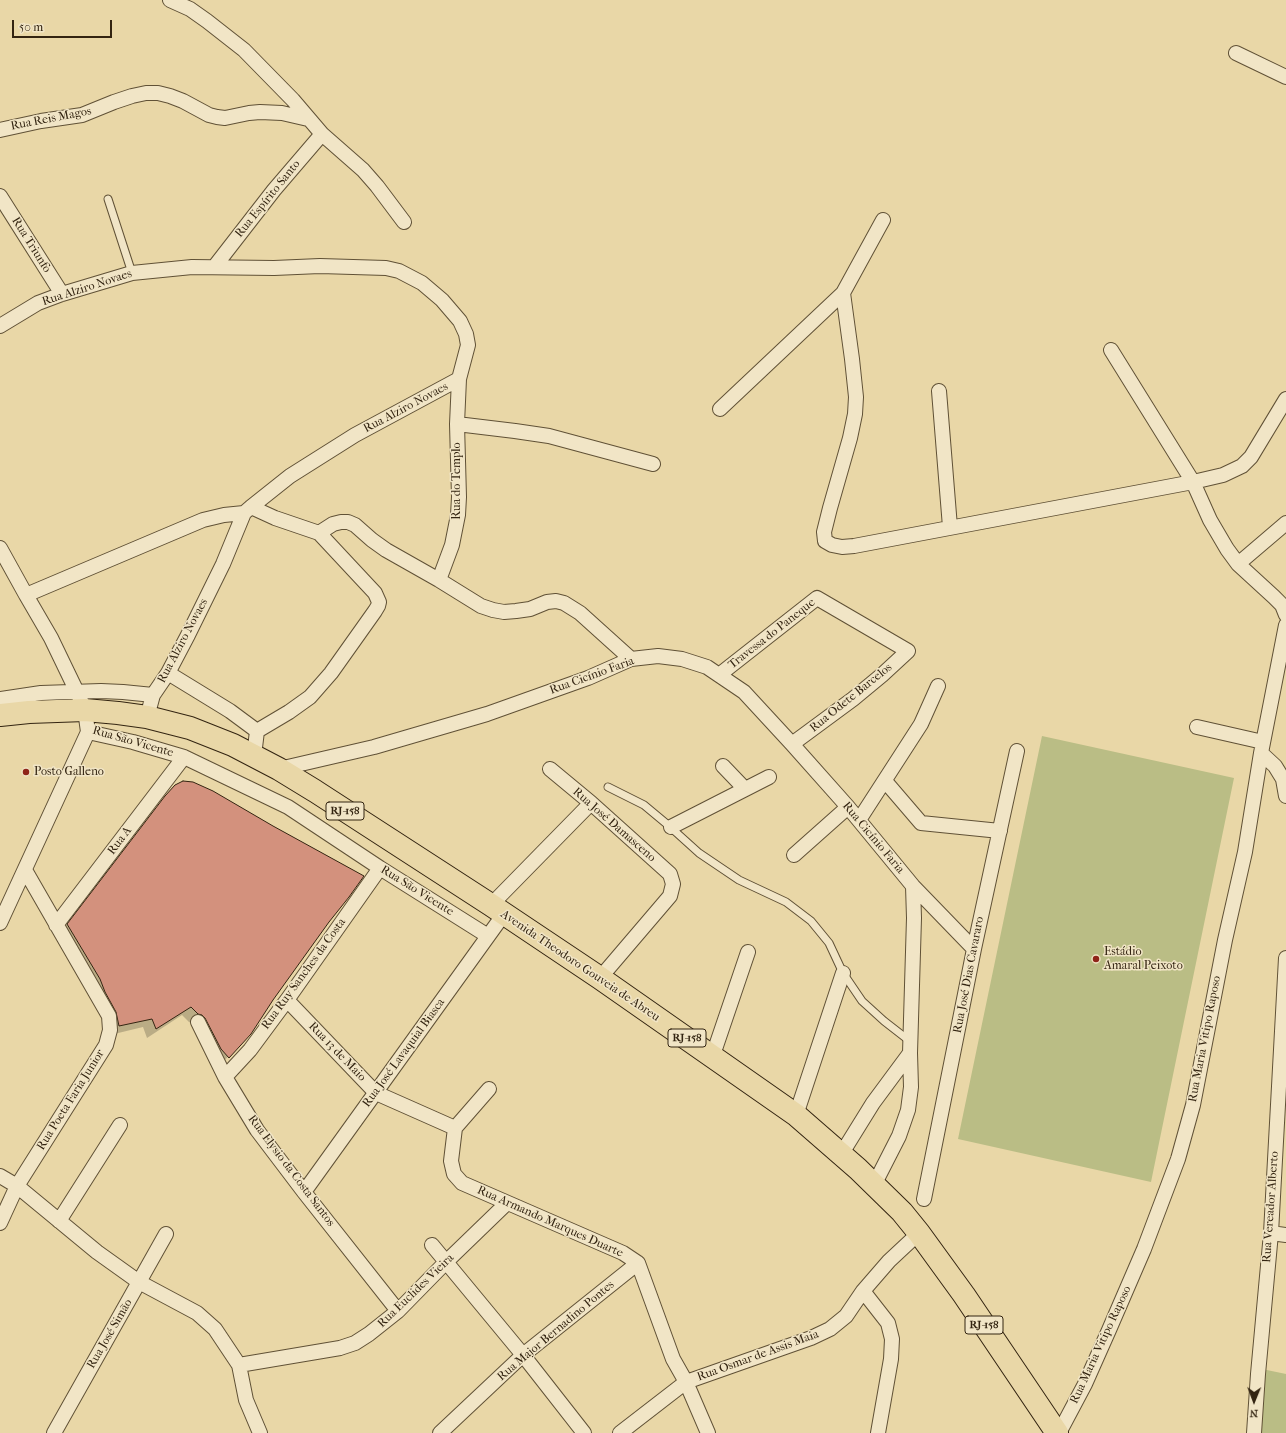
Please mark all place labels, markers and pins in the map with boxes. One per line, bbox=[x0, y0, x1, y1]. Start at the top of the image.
place label: Posto Galleno bbox=[34, 765, 104, 779]
marker: Posto Galleno bbox=[21, 767, 31, 777]
place label: Estádio Amaral Peixoto bbox=[1104, 945, 1183, 973]
marker: Estádio Amaral Peixoto bbox=[1091, 954, 1101, 964]

